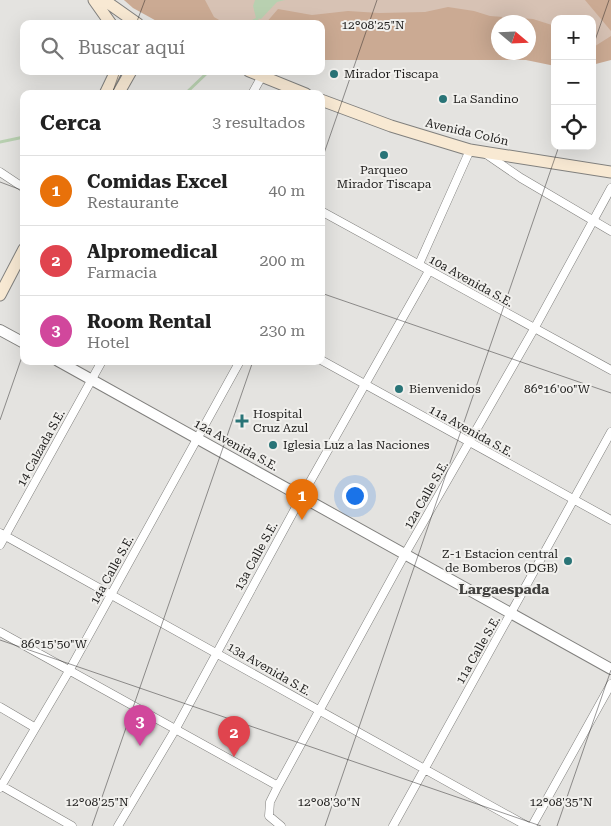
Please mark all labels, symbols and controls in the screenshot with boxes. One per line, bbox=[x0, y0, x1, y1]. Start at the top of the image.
north arrow bbox=[491, 15, 536, 60]
map controls bbox=[551, 15, 596, 150]
button: + bbox=[551, 15, 596, 60]
text: 12°08'25"N bbox=[341, 18, 405, 32]
search box bbox=[20, 20, 325, 75]
icon: search bbox=[38, 34, 66, 62]
text: Buscar aquí bbox=[78, 36, 185, 59]
button: − bbox=[551, 60, 596, 105]
place label: Mirador Tiscapa bbox=[344, 67, 439, 81]
marker: Mirador Tiscapa bbox=[328, 68, 340, 80]
place label: La Sandino bbox=[453, 92, 519, 106]
marker: La Sandino bbox=[437, 93, 449, 105]
button: locate bbox=[551, 105, 596, 150]
text: Cerca bbox=[40, 111, 101, 135]
text: 3 resultados bbox=[212, 113, 305, 132]
street label: Avenida Colón bbox=[424, 116, 510, 148]
marker: Parqueo Mirador Tiscapa bbox=[378, 149, 390, 161]
place label: Parqueo Mirador Tiscapa bbox=[337, 163, 432, 191]
text: Comidas Excel bbox=[87, 170, 227, 193]
text: 1 bbox=[52, 181, 60, 200]
text: 40 m bbox=[268, 181, 305, 200]
text: Restaurante bbox=[87, 193, 179, 212]
text: Alpromedical bbox=[87, 240, 218, 263]
text: 2 bbox=[52, 251, 60, 270]
text: 200 m bbox=[259, 251, 305, 270]
street label: 10a Avenida S.E. bbox=[426, 252, 516, 310]
text: Farmacia bbox=[87, 263, 157, 282]
text: Room Rental bbox=[87, 310, 211, 333]
text: 3 bbox=[52, 321, 60, 340]
text: 230 m bbox=[259, 321, 305, 340]
text: Hotel bbox=[87, 333, 129, 352]
place label: Bienvenidos bbox=[409, 382, 481, 396]
text: 86°16'00"W bbox=[524, 382, 591, 396]
marker: Bienvenidos bbox=[393, 383, 405, 395]
street label: 11a Avenida S.E. bbox=[426, 402, 516, 460]
street label: 14 Calzada S.E. bbox=[14, 407, 68, 489]
place label: Hospital Cruz Azul bbox=[253, 407, 308, 435]
marker: Hospital Cruz Azul bbox=[235, 414, 249, 428]
street label: 12a Avenida S.E. bbox=[191, 416, 281, 474]
place label: Iglesia Luz a las Naciones bbox=[283, 438, 430, 452]
marker: Iglesia Luz a las Naciones bbox=[267, 439, 279, 451]
street label: 12a Calle S.E. bbox=[401, 458, 451, 532]
pin: 1 bbox=[286, 479, 318, 520]
your location bbox=[342, 483, 368, 509]
street label: 13a Calle S.E. bbox=[231, 519, 281, 593]
street label: 14a Calle S.E. bbox=[87, 533, 137, 607]
place label: Z-1 Estacion central de Bomberos (DGB) bbox=[442, 547, 558, 575]
marker: Z-1 Estacion central de Bomberos (DGB) bbox=[562, 555, 574, 567]
district label: Largaespada bbox=[459, 581, 550, 597]
street label: 11a Calle S.E. bbox=[453, 613, 503, 687]
text: 86°15'50"W bbox=[21, 637, 88, 651]
street label: 13a Avenida S.E. bbox=[225, 639, 313, 699]
pin: 3 bbox=[124, 705, 156, 746]
pin: 2 bbox=[218, 716, 250, 757]
text: 12°08'25"N bbox=[65, 795, 129, 809]
text: 12°08'30"N bbox=[297, 795, 361, 809]
text: 12°08'35"N bbox=[529, 795, 593, 809]

